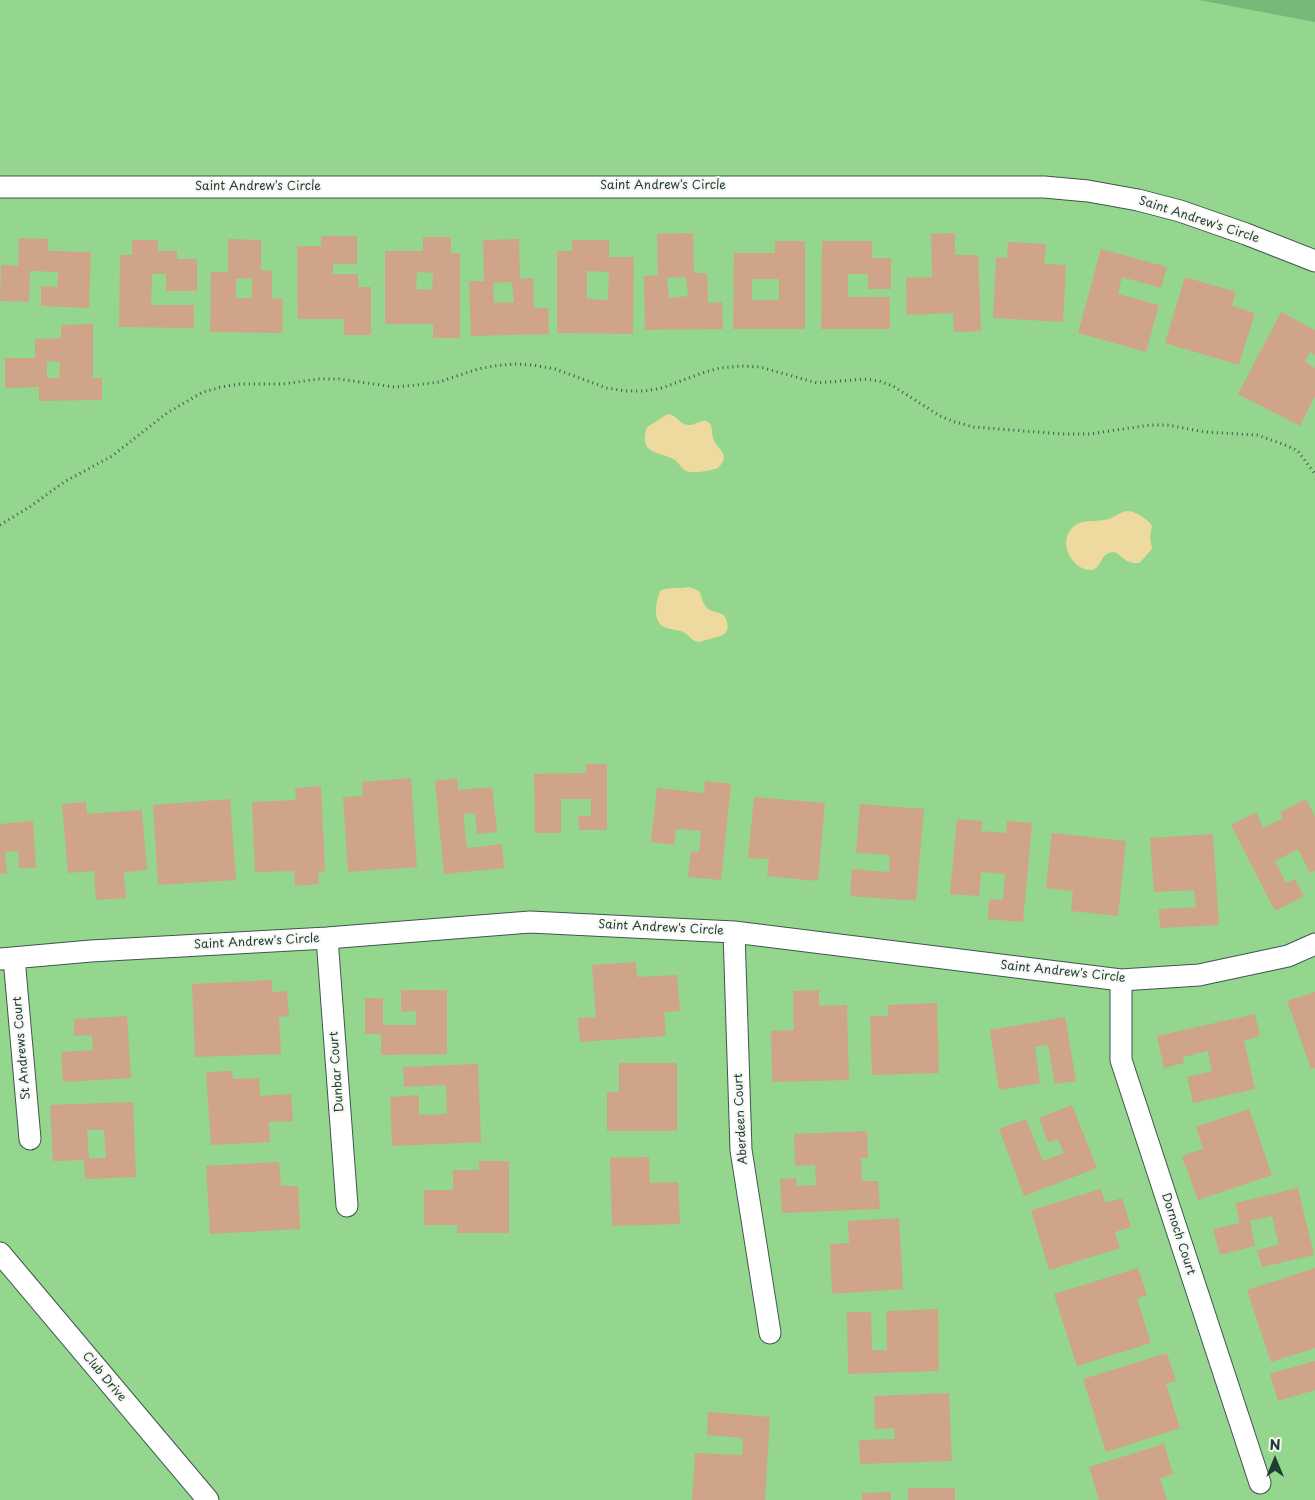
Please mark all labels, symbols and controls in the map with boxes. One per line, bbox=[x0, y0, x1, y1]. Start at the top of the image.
street label: Saint Andrew's Circle bbox=[600, 179, 726, 193]
street label: Saint Andrew's Circle bbox=[195, 180, 321, 194]
street label: Saint Andrew's Circle bbox=[1137, 194, 1261, 246]
street label: Saint Andrew's Circle bbox=[598, 918, 724, 938]
street label: Saint Andrew's Circle bbox=[194, 932, 320, 952]
street label: Saint Andrew's Circle bbox=[1000, 958, 1126, 986]
street label: St Andrews Court bbox=[10, 996, 34, 1100]
street label: Dunbar Court bbox=[327, 1031, 347, 1113]
street label: Aberdeen Court bbox=[731, 1073, 751, 1165]
street label: Dornoch Court bbox=[1158, 1191, 1198, 1277]
street label: Club Drive bbox=[79, 1349, 129, 1405]
text: N bbox=[1269, 1434, 1281, 1455]
north arrow bbox=[1250, 1435, 1300, 1485]

